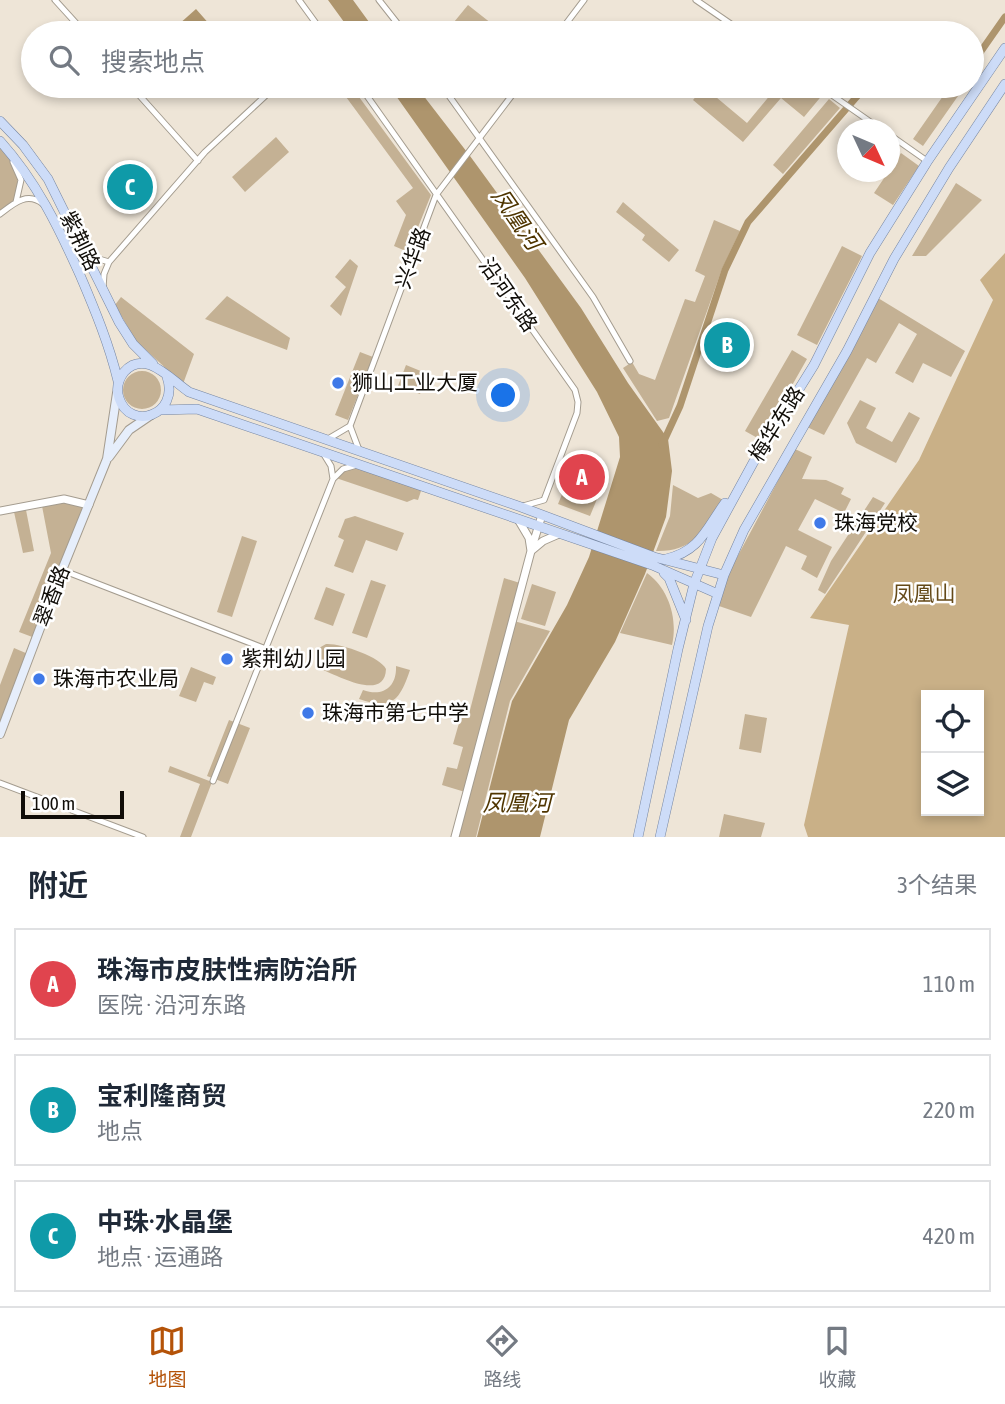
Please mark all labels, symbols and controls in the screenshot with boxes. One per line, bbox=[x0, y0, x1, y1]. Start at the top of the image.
search box bbox=[21, 21, 984, 98]
icon: search bbox=[45, 41, 83, 79]
text: 搜索地点 bbox=[101, 47, 205, 77]
north arrow bbox=[837, 119, 900, 182]
pin: C bbox=[107, 161, 153, 213]
water label: 凤凰河 bbox=[487, 183, 550, 258]
street label: 紫荆路 bbox=[56, 207, 105, 274]
street label: 兴华路 bbox=[390, 224, 434, 291]
street label: 沿河东路 bbox=[475, 253, 543, 336]
pin: B bbox=[704, 319, 750, 371]
place label: 狮山工业大厦 bbox=[352, 370, 478, 394]
marker: 狮山工业大厦 bbox=[330, 375, 346, 391]
your location bbox=[486, 378, 520, 412]
street label: 梅华东路 bbox=[744, 381, 809, 465]
pin: A bbox=[559, 451, 605, 503]
place label: 珠海党校 bbox=[834, 510, 918, 534]
marker: 珠海党校 bbox=[812, 515, 828, 531]
street label: 翠香路 bbox=[29, 562, 74, 629]
park label: 凤凰山 bbox=[893, 581, 956, 605]
place label: 紫荆幼儿园 bbox=[241, 646, 346, 670]
marker: 紫荆幼儿园 bbox=[219, 651, 235, 667]
place label: 珠海市农业局 bbox=[53, 666, 179, 690]
marker: 珠海市农业局 bbox=[31, 671, 47, 687]
map controls bbox=[921, 690, 984, 816]
button: locate bbox=[921, 690, 984, 753]
place label: 珠海市第七中学 bbox=[322, 700, 469, 724]
marker: 珠海市第七中学 bbox=[300, 705, 316, 721]
button: layers bbox=[921, 753, 984, 816]
scale bar bbox=[21, 788, 124, 820]
water label: 凤凰河 bbox=[483, 790, 556, 816]
text: 100 m bbox=[32, 792, 75, 814]
text: 附近 bbox=[28, 868, 88, 902]
text: 3个结果 bbox=[897, 872, 977, 898]
text: 珠海市皮肤性病防治所 bbox=[97, 955, 357, 985]
text: A bbox=[47, 971, 59, 997]
text: 110 m bbox=[923, 971, 975, 997]
text: 医院 · 沿河东路 bbox=[97, 992, 246, 1018]
text: 宝利隆商贸 bbox=[97, 1081, 227, 1111]
text: B bbox=[48, 1097, 58, 1123]
text: 220 m bbox=[923, 1097, 975, 1123]
text: 地点 bbox=[97, 1118, 143, 1144]
text: 中珠·水晶堡 bbox=[97, 1207, 233, 1237]
text: C bbox=[48, 1223, 58, 1249]
text: 420 m bbox=[923, 1223, 975, 1249]
text: 地点 · 运通路 bbox=[97, 1244, 223, 1270]
tab: 地图 bbox=[148, 1322, 187, 1391]
tab: 路线 bbox=[483, 1322, 522, 1391]
tab: 收藏 bbox=[818, 1322, 857, 1391]

